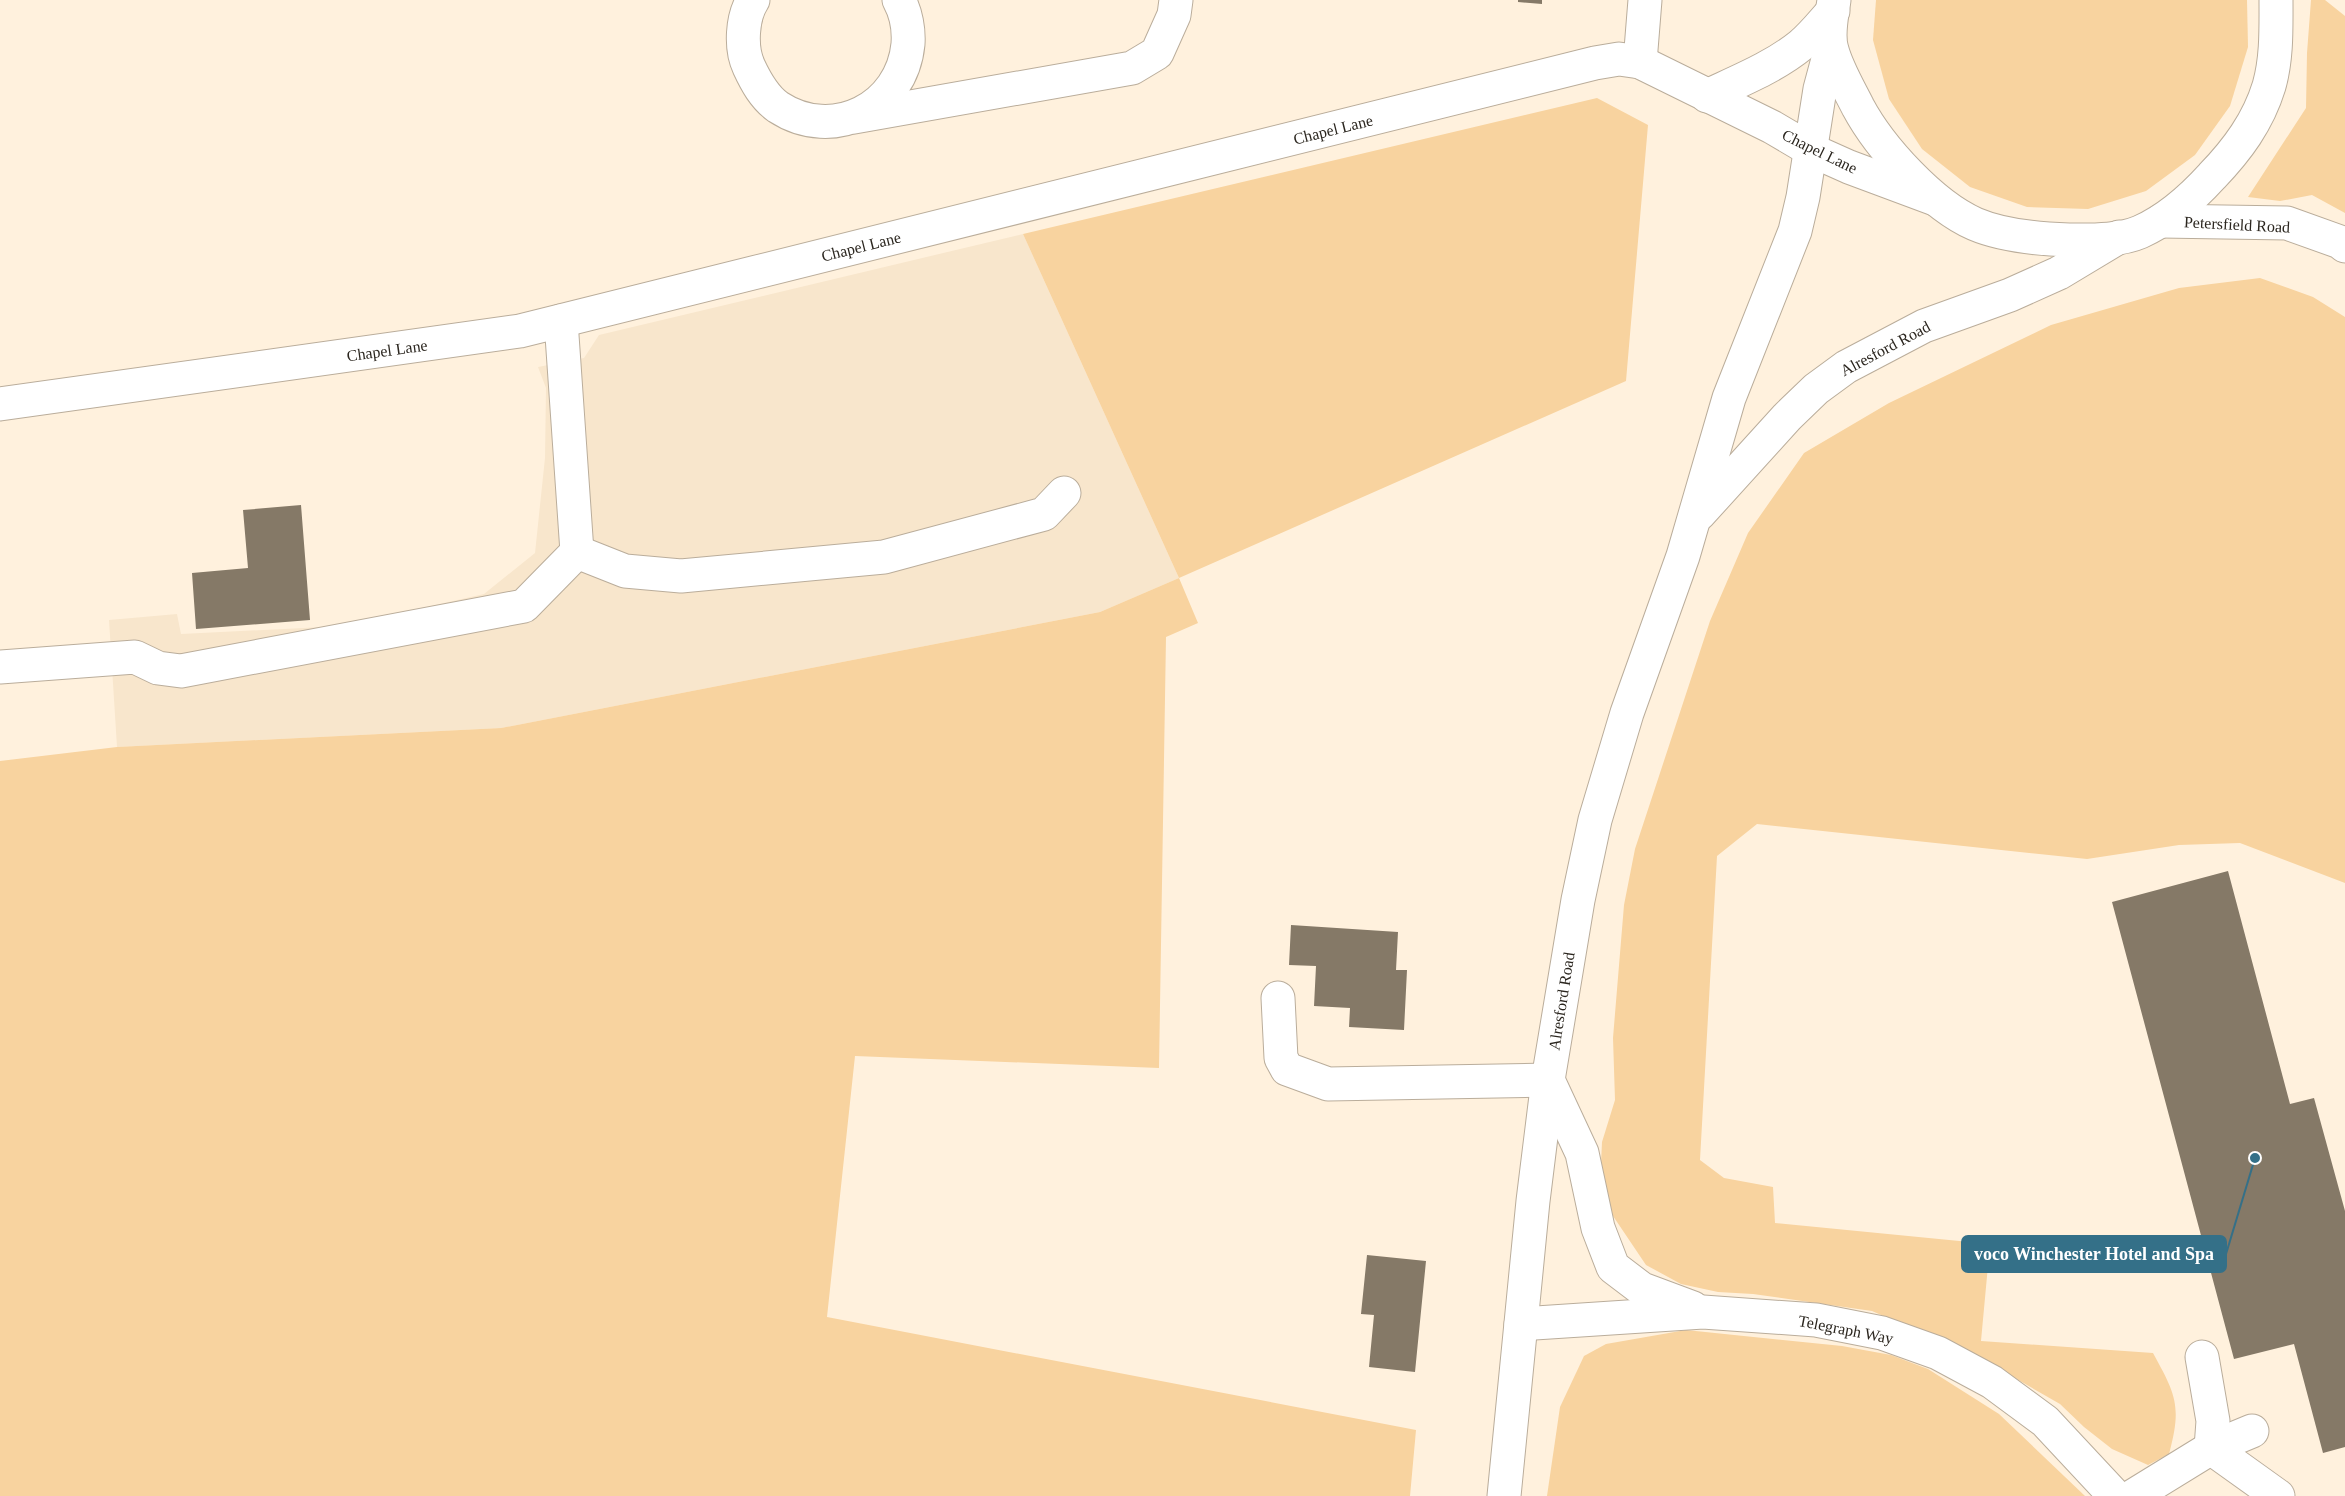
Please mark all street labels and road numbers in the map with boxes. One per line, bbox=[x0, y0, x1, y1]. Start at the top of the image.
street label: Chapel Lane bbox=[1292, 111, 1375, 149]
street label: Chapel Lane bbox=[1779, 126, 1860, 178]
street label: Petersfield Road bbox=[2184, 213, 2290, 236]
street label: Chapel Lane bbox=[820, 228, 903, 266]
street label: Alresford Road bbox=[1837, 318, 1933, 379]
street label: Chapel Lane bbox=[346, 336, 429, 366]
street label: Alresford Road bbox=[1545, 951, 1578, 1051]
street label: Telegraph Way bbox=[1797, 1312, 1895, 1348]

